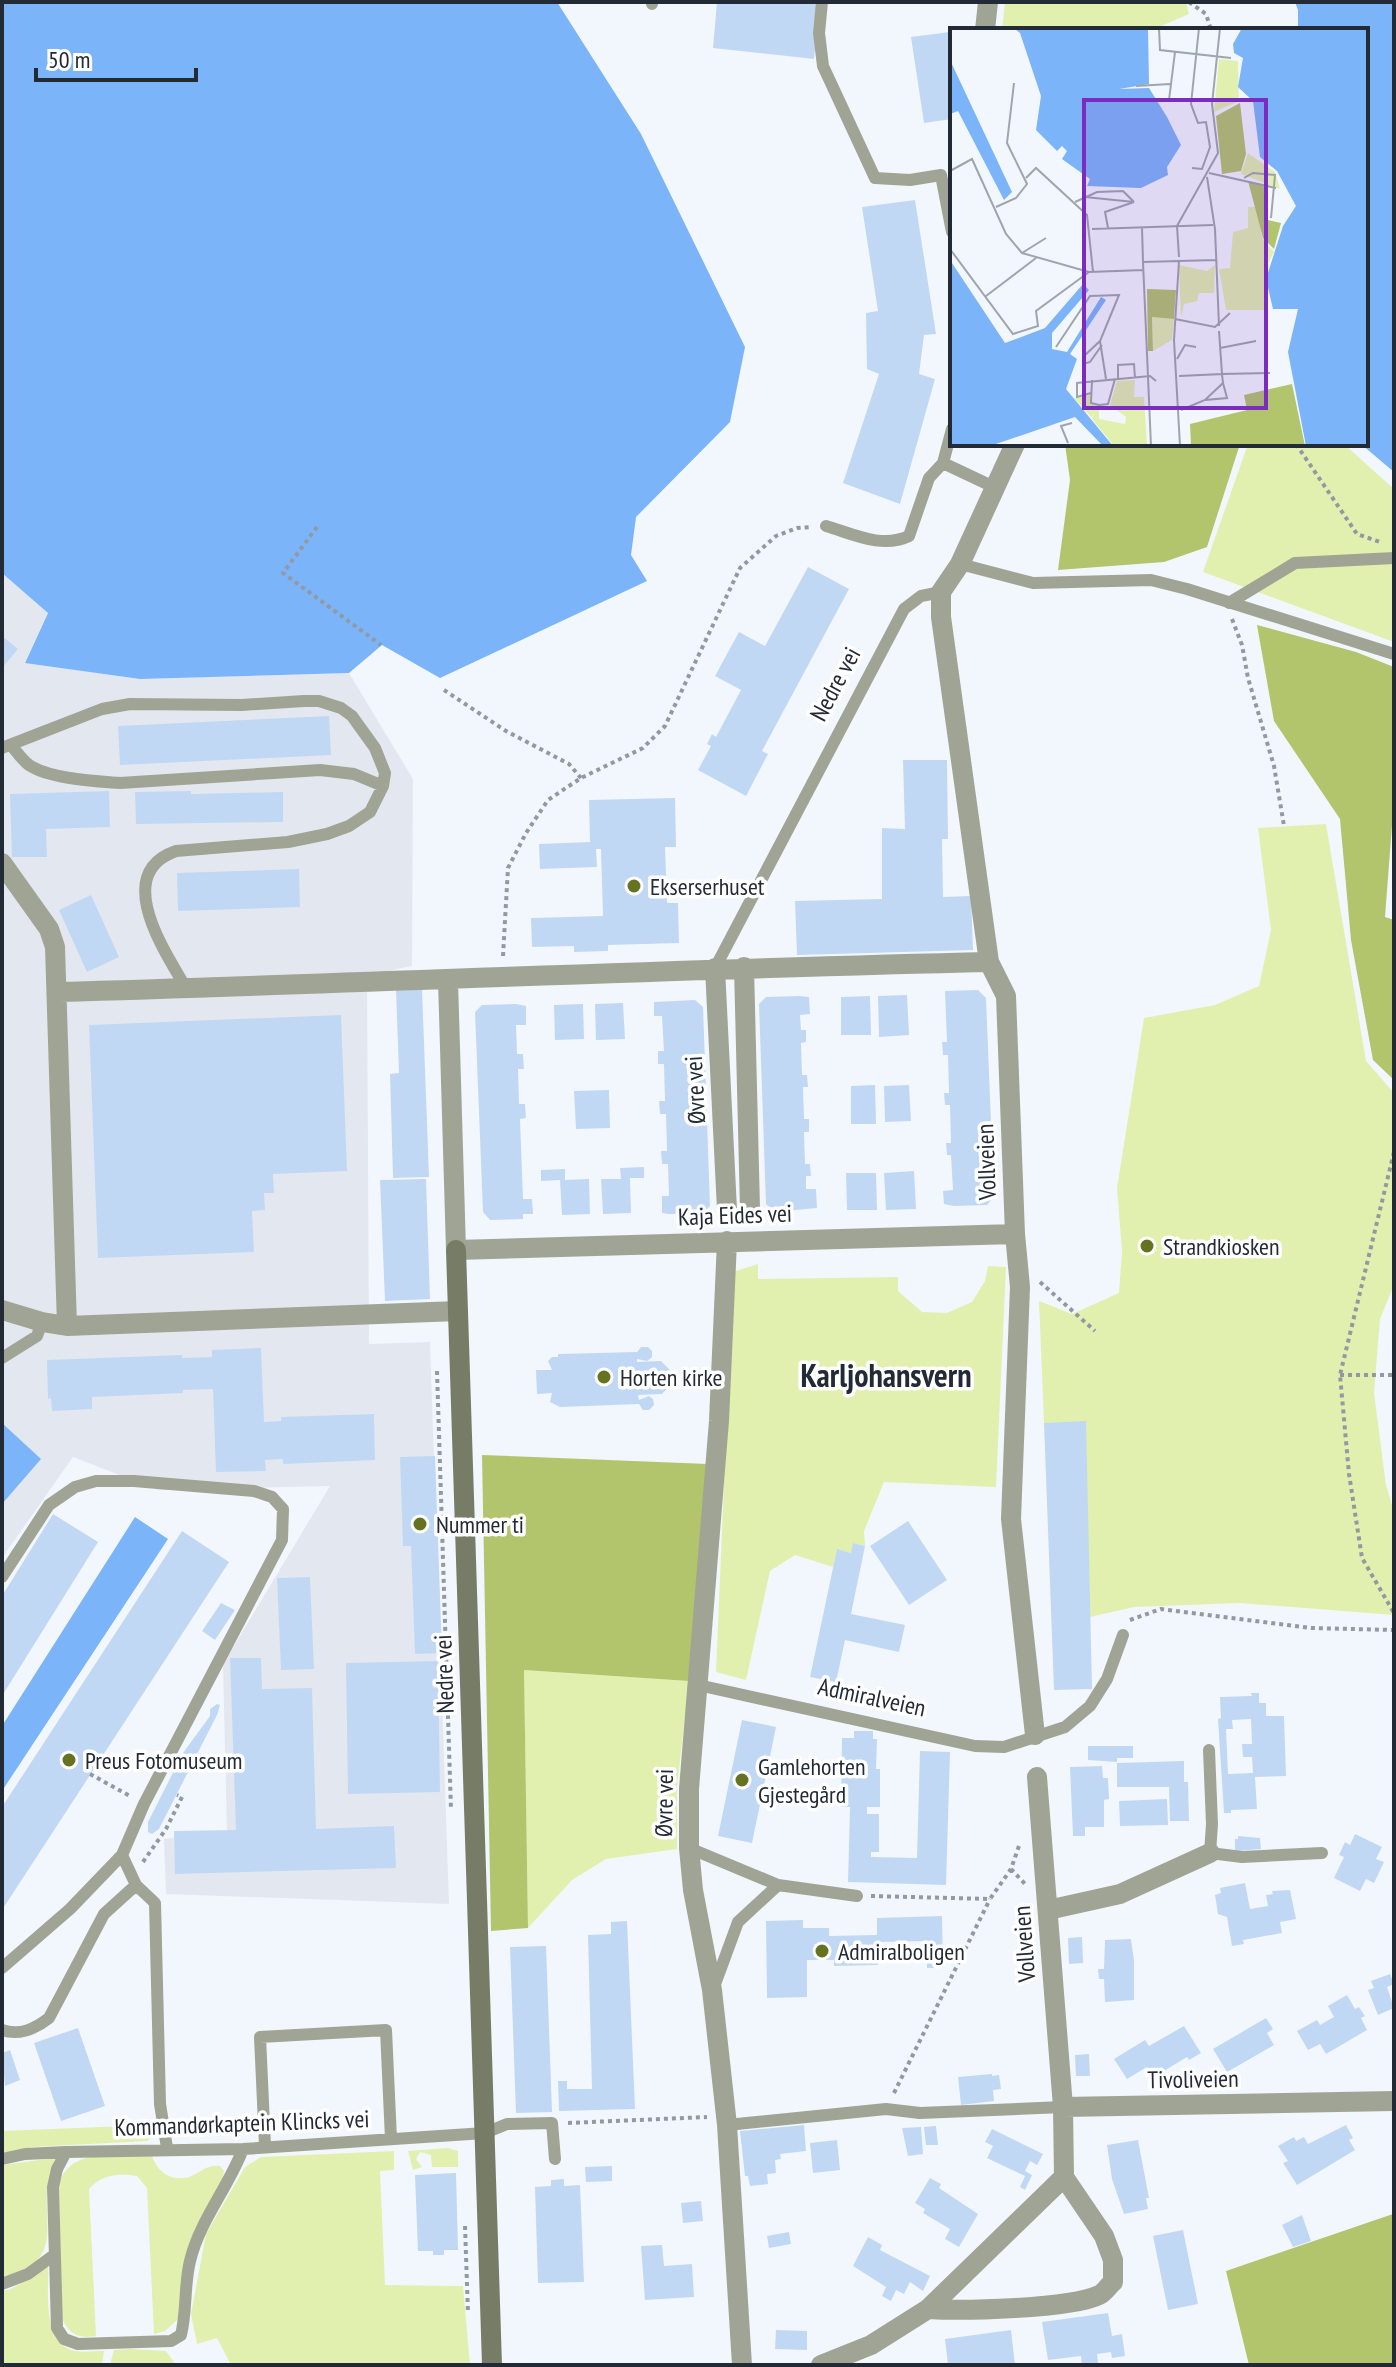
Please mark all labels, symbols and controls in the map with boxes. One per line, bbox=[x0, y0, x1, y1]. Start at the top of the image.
inset map bbox=[950, 28, 1368, 446]
scale bar bbox=[36, 32, 196, 82]
text: 50 m bbox=[48, 44, 90, 75]
street label: Nedre vei bbox=[803, 642, 867, 726]
place label: Ekserserhuset bbox=[650, 871, 765, 902]
marker: Ekserserhuset bbox=[625, 877, 643, 895]
street label: Øvre vei bbox=[678, 1055, 712, 1125]
street label: Vollveien bbox=[969, 1123, 1003, 1202]
street label: Kaja Eides vei bbox=[677, 1198, 793, 1232]
place label: Strandkiosken bbox=[1163, 1231, 1280, 1262]
marker: Strandkiosken bbox=[1138, 1237, 1156, 1255]
district label: Karljohansvern bbox=[800, 1354, 972, 1396]
place label: Horten kirke bbox=[620, 1362, 722, 1393]
marker: Horten kirke bbox=[595, 1368, 613, 1386]
place label: Nummer ti bbox=[436, 1509, 524, 1540]
marker: Nummer ti bbox=[411, 1515, 429, 1533]
street label: Nedre vei bbox=[427, 1634, 461, 1714]
street label: Admiralveien bbox=[815, 1670, 929, 1724]
place label: Preus Fotomuseum bbox=[85, 1745, 242, 1776]
marker: Preus Fotomuseum bbox=[60, 1751, 78, 1769]
place label: Gamlehorten Gjestegård bbox=[758, 1751, 865, 1810]
street label: Øvre vei bbox=[648, 1769, 680, 1837]
marker: Gamlehorten Gjestegård bbox=[733, 1771, 751, 1789]
street label: Vollveien bbox=[1006, 1905, 1042, 1984]
place label: Admiralboligen bbox=[838, 1936, 965, 1967]
marker: Admiralboligen bbox=[813, 1942, 831, 1960]
street label: Tivoliveien bbox=[1147, 2063, 1239, 2095]
street label: Kommandørkaptein Klincks vei bbox=[114, 2103, 370, 2143]

